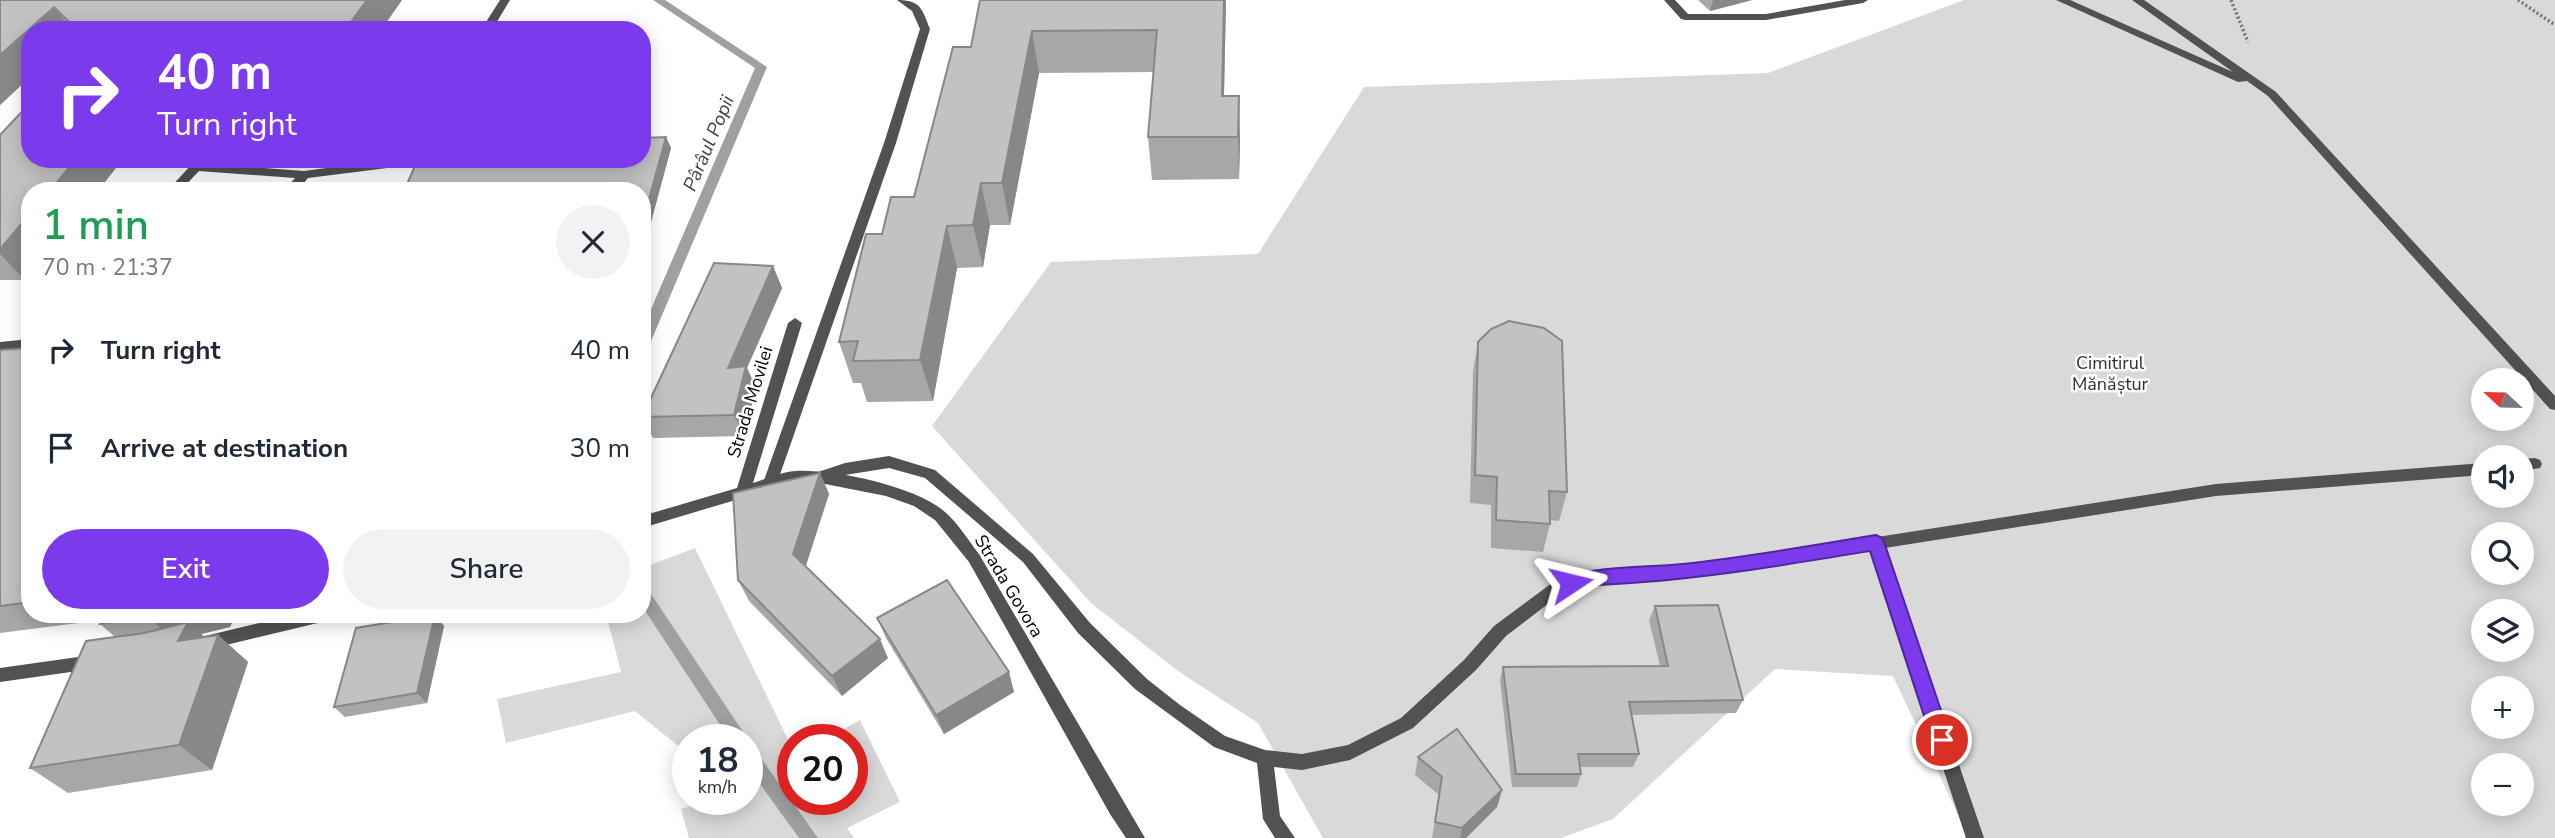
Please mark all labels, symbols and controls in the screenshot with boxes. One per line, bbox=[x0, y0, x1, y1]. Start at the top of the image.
text: 40 m bbox=[157, 39, 272, 106]
icon: right bbox=[42, 49, 133, 140]
water label: Pârâul Popii bbox=[677, 91, 741, 195]
text: Turn right bbox=[157, 103, 297, 146]
text: 1 min bbox=[42, 197, 149, 254]
button: close bbox=[556, 205, 630, 279]
text: 70 m · 21:37 bbox=[42, 252, 173, 283]
icon: right bbox=[42, 331, 80, 369]
text: Turn right bbox=[101, 333, 220, 368]
text: 40 m bbox=[570, 333, 630, 368]
street label: Strada Movilei bbox=[722, 343, 778, 461]
park label: Cimitirul Mănăștur bbox=[2072, 351, 2149, 396]
north arrow bbox=[2471, 368, 2534, 430]
map controls bbox=[2471, 368, 2534, 816]
icon: arrive bbox=[42, 429, 80, 467]
text: Arrive at destination bbox=[101, 431, 348, 466]
text: 30 m bbox=[570, 431, 630, 466]
button: sound bbox=[2471, 445, 2534, 508]
button: search bbox=[2471, 522, 2534, 585]
button: Exit bbox=[42, 529, 329, 609]
button: Share bbox=[343, 529, 630, 609]
street label: Strada Govora bbox=[969, 530, 1049, 642]
position arrow bbox=[1534, 546, 1608, 620]
button: layers bbox=[2471, 599, 2534, 662]
button: + bbox=[2471, 676, 2534, 739]
pin bbox=[1912, 710, 1972, 770]
icon: arrive bbox=[1923, 721, 1961, 759]
speed limit sign: 20 bbox=[777, 724, 868, 815]
text: 18 bbox=[696, 737, 739, 784]
button: − bbox=[2471, 753, 2534, 816]
text: km/h bbox=[698, 775, 737, 799]

